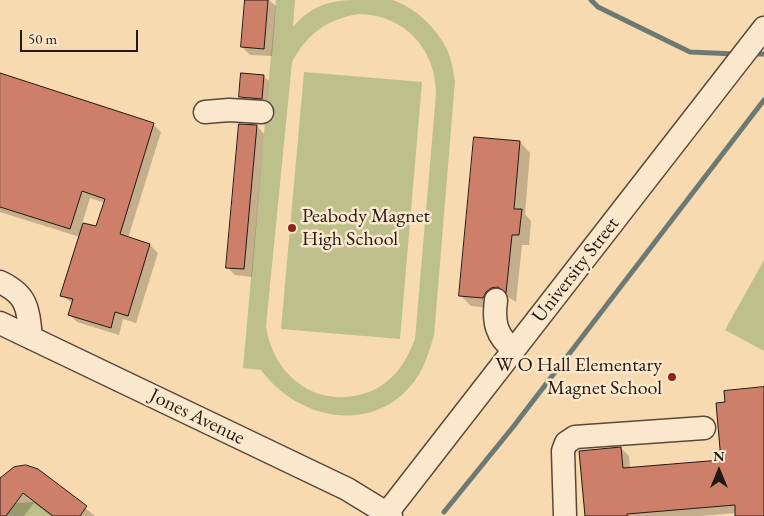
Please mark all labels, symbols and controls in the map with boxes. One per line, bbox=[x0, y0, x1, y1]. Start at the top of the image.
scale bar bbox=[22, 20, 140, 52]
text: 50 m bbox=[28, 29, 57, 48]
place label: Peabody Magnet High School bbox=[302, 205, 430, 252]
street label: University Street bbox=[527, 212, 625, 328]
marker: Peabody Magnet High School bbox=[286, 222, 298, 234]
place label: W O Hall Elementary Magnet School bbox=[495, 354, 662, 401]
marker: W O Hall Elementary Magnet School bbox=[666, 371, 678, 383]
street label: Jones Avenue bbox=[145, 384, 249, 450]
north arrow bbox=[694, 446, 744, 496]
text: N bbox=[713, 447, 725, 465]

